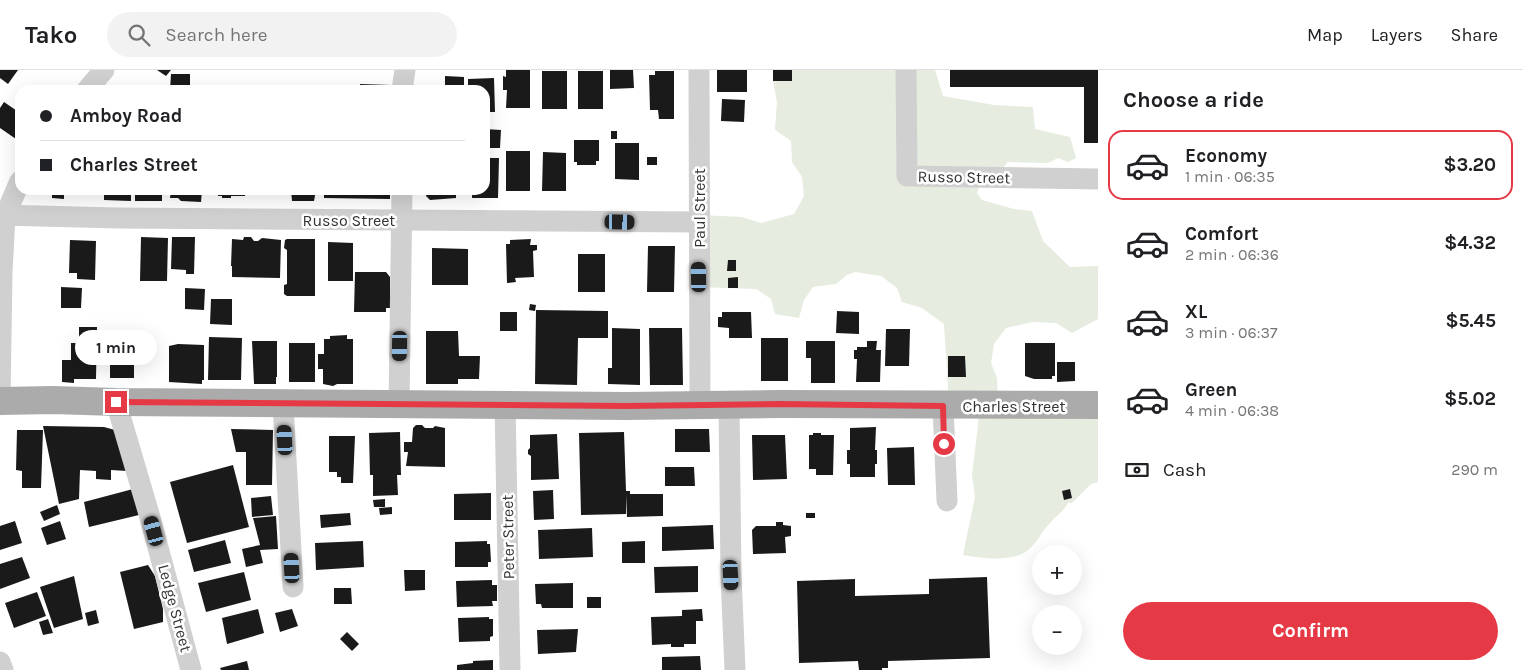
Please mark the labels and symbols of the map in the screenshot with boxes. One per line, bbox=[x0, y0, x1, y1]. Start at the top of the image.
street label: Russo Street bbox=[917, 167, 1011, 187]
street label: Paul Street bbox=[690, 168, 709, 248]
street label: Russo Street bbox=[303, 211, 395, 230]
car bbox=[604, 214, 635, 230]
car bbox=[691, 262, 706, 292]
callout: 1 min bbox=[75, 330, 157, 364]
car bbox=[392, 331, 407, 361]
route end bbox=[105, 391, 127, 413]
street label: Charles Street bbox=[963, 397, 1065, 416]
car bbox=[276, 425, 293, 455]
route start bbox=[933, 433, 955, 455]
street label: Peter Street bbox=[498, 494, 518, 580]
car bbox=[142, 515, 165, 547]
car bbox=[283, 553, 300, 583]
car bbox=[722, 560, 739, 590]
street label: Ledge Street bbox=[154, 562, 196, 654]

